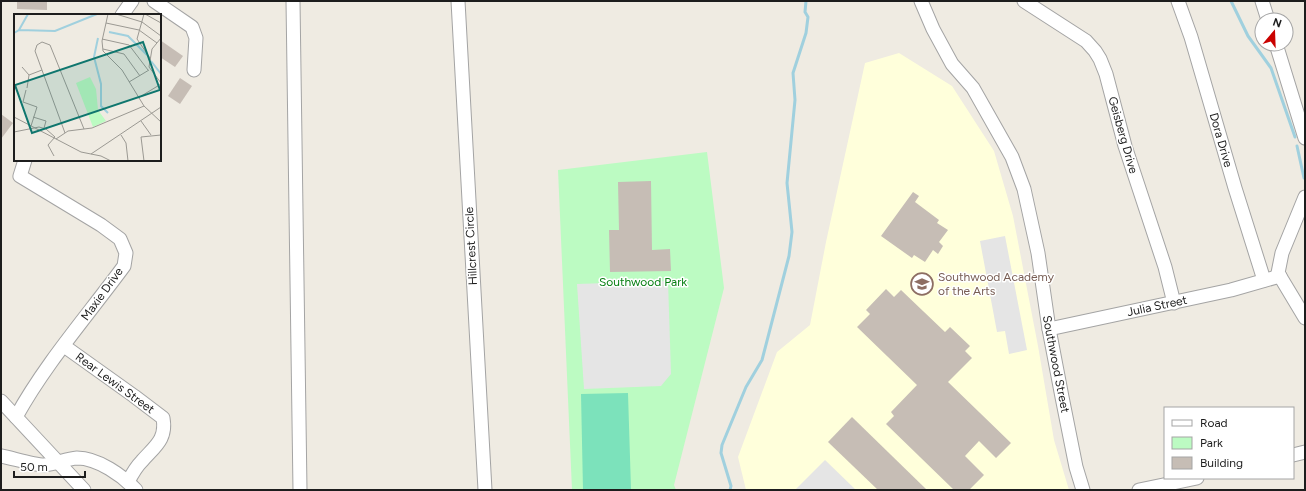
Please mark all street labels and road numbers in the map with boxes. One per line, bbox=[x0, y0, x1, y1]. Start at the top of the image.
street label: Geisberg Drive bbox=[1105, 95, 1141, 176]
street label: Dora Drive bbox=[1207, 111, 1236, 169]
street label: Hillcrest Circle bbox=[462, 206, 480, 286]
street label: Maxie Drive bbox=[78, 264, 126, 323]
street label: Julia Street bbox=[1126, 293, 1189, 319]
street label: Southwood Street bbox=[1040, 314, 1072, 414]
street label: Rear Lewis Street bbox=[73, 350, 158, 417]

